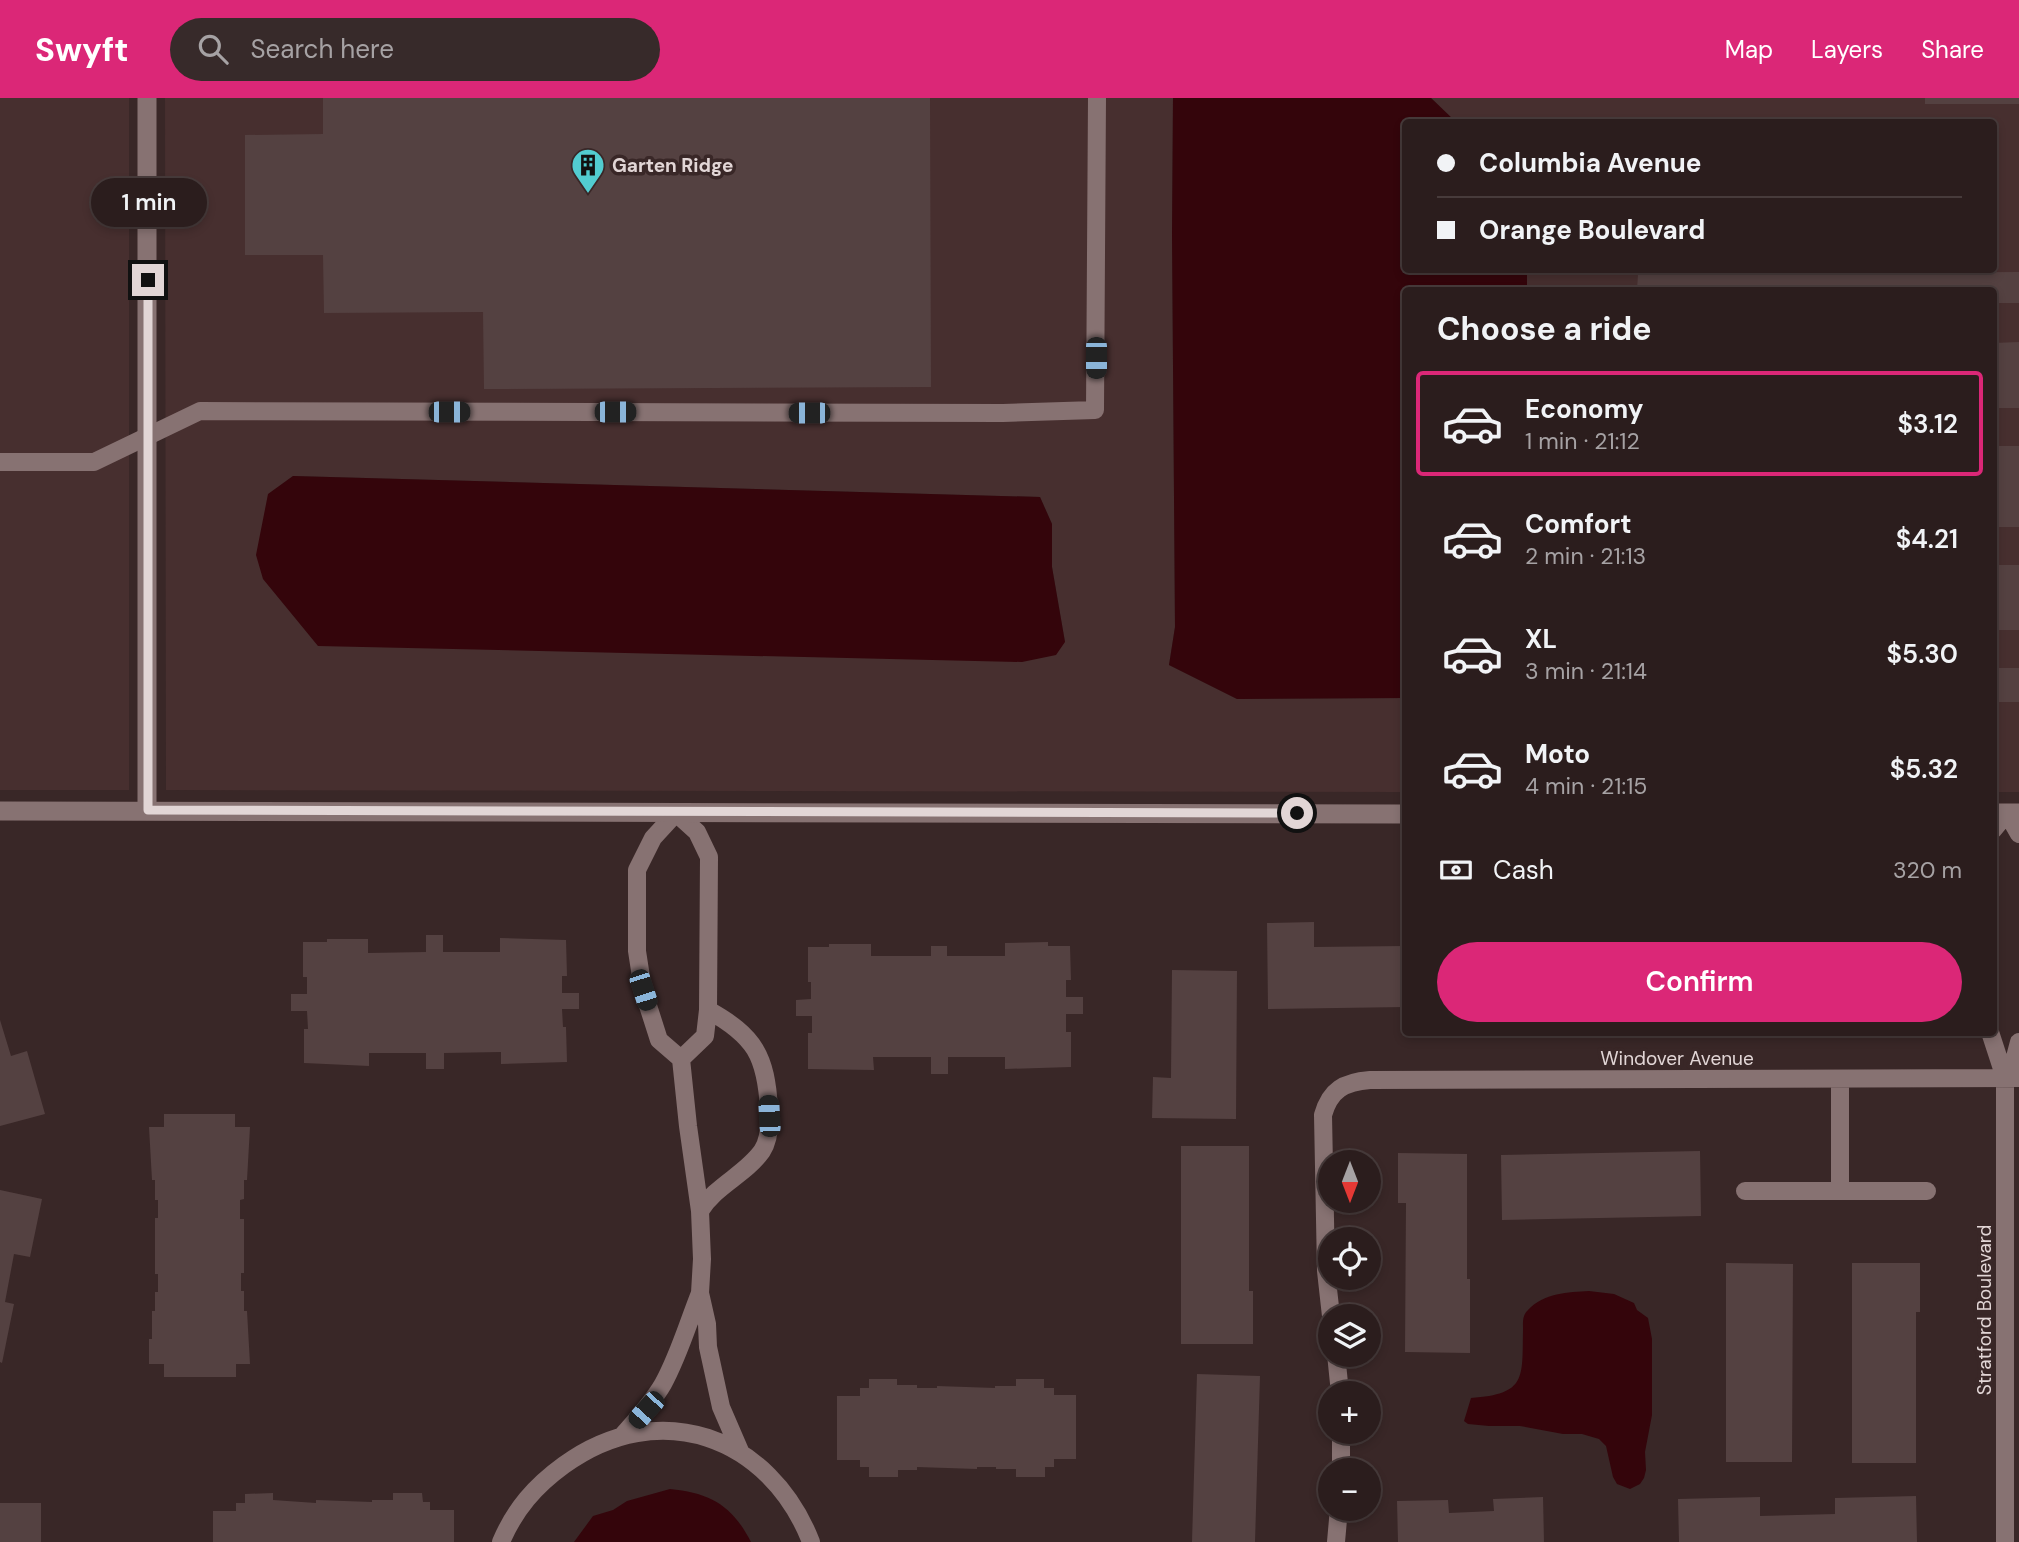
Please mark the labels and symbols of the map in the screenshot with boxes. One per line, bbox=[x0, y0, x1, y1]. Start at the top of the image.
building icon: Garten Ridge bbox=[569, 146, 607, 195]
place label: Garten Ridge bbox=[612, 153, 733, 178]
callout: 1 min bbox=[90, 178, 206, 228]
route end bbox=[132, 264, 164, 296]
car bbox=[1086, 337, 1107, 379]
car bbox=[429, 402, 471, 423]
car bbox=[595, 402, 637, 423]
car bbox=[789, 403, 831, 424]
route start bbox=[1281, 797, 1313, 829]
car bbox=[627, 967, 660, 1013]
street label: Windover Avenue bbox=[1600, 1046, 1754, 1071]
car bbox=[758, 1094, 781, 1138]
north arrow bbox=[1318, 1150, 1381, 1213]
street label: Stratford Boulevard bbox=[1972, 1225, 1997, 1395]
car bbox=[625, 1387, 668, 1433]

